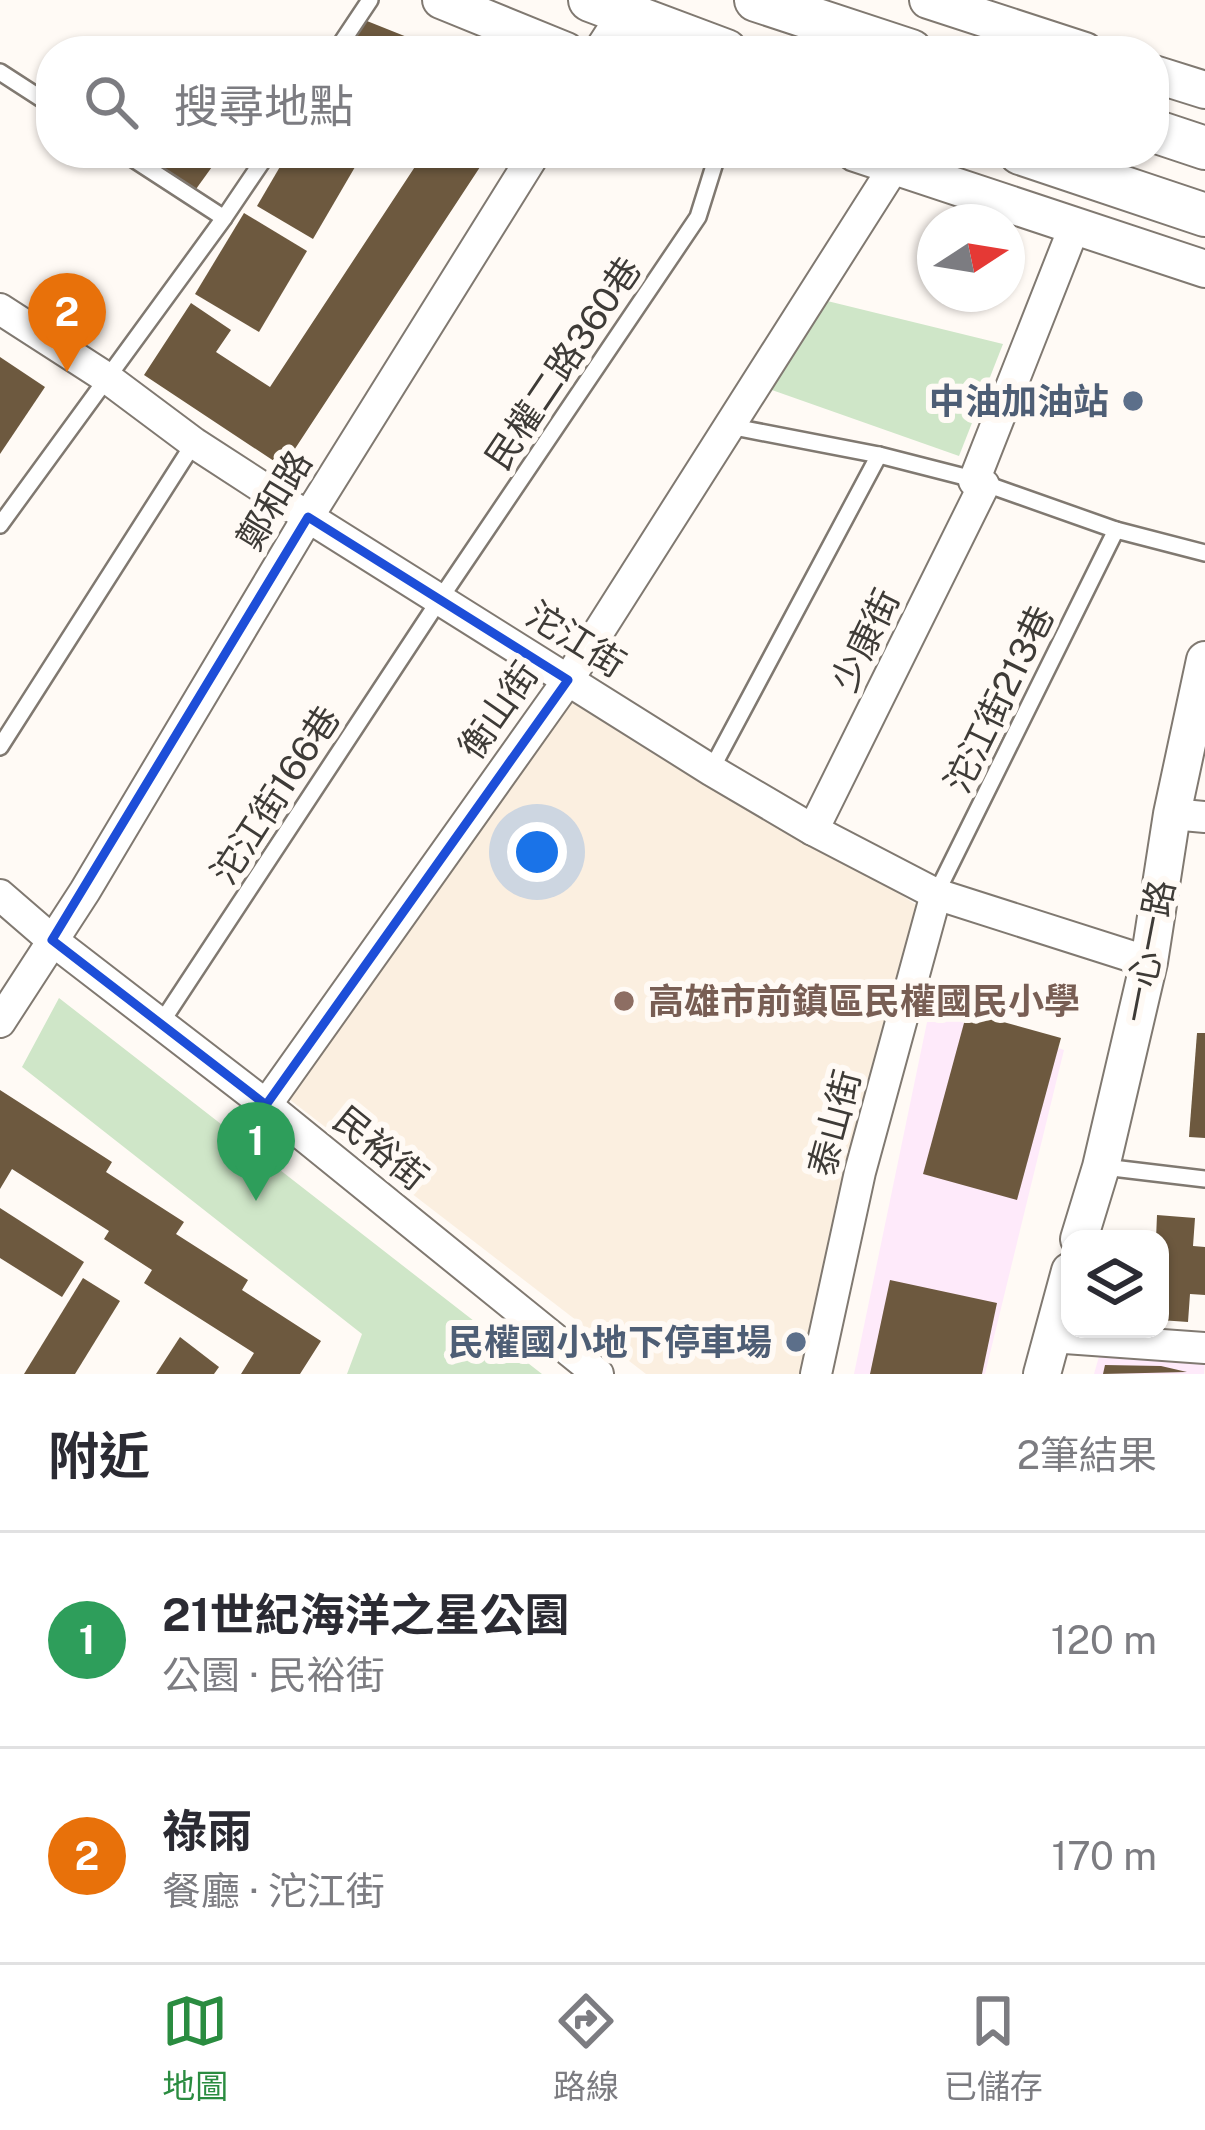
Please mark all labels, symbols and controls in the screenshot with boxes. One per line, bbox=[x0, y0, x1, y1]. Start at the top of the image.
search box bbox=[36, 36, 1169, 168]
icon: search bbox=[78, 69, 144, 135]
text: 搜尋地點 bbox=[174, 79, 354, 132]
north arrow bbox=[917, 204, 1025, 312]
street label: 民權二路360巷 bbox=[477, 249, 649, 477]
pin: 2 bbox=[28, 273, 106, 372]
place label: 中油加油站 bbox=[929, 380, 1109, 422]
marker: 中油加油站 bbox=[1120, 388, 1146, 414]
street label: 鄭和路 bbox=[228, 443, 320, 557]
street label: 少康街 bbox=[822, 582, 908, 698]
street label: 沱江街 bbox=[519, 593, 633, 685]
street label: 沱江街213巷 bbox=[936, 599, 1062, 799]
street label: 衡山街 bbox=[450, 654, 546, 766]
street label: 沱江街166巷 bbox=[202, 698, 348, 892]
your location bbox=[507, 822, 567, 882]
street label: 一心一路 bbox=[1114, 876, 1182, 1026]
place label: 高雄市前鎮區民權國民小學 bbox=[648, 980, 1080, 1022]
marker: 高雄市前鎮區民權國民小學 bbox=[611, 988, 637, 1014]
street label: 泰山街 bbox=[800, 1065, 868, 1181]
street label: 民裕街 bbox=[326, 1098, 436, 1198]
pin: 1 bbox=[217, 1102, 295, 1201]
map controls bbox=[1061, 1230, 1169, 1338]
button: layers bbox=[1061, 1230, 1169, 1338]
place label: 民權國小地下停車場 bbox=[448, 1321, 772, 1363]
marker: 民權國小地下停車場 bbox=[783, 1329, 809, 1355]
text: 附近 bbox=[48, 1426, 150, 1485]
text: 2筆結果 bbox=[1017, 1432, 1157, 1478]
text: 21世紀海洋之星公園 bbox=[162, 1588, 570, 1641]
text: 1 bbox=[79, 1617, 95, 1663]
text: 120 m bbox=[1051, 1617, 1157, 1663]
text: 公園 · 民裕街 bbox=[162, 1652, 385, 1698]
text: 祿雨 bbox=[162, 1804, 252, 1857]
text: 2 bbox=[75, 1833, 99, 1879]
text: 170 m bbox=[1051, 1833, 1157, 1879]
text: 餐廳 · 沱江街 bbox=[162, 1868, 385, 1914]
tab: 地圖 bbox=[162, 1988, 228, 2108]
tab: 路線 bbox=[553, 1988, 619, 2108]
tab: 已儲存 bbox=[944, 1988, 1043, 2108]

